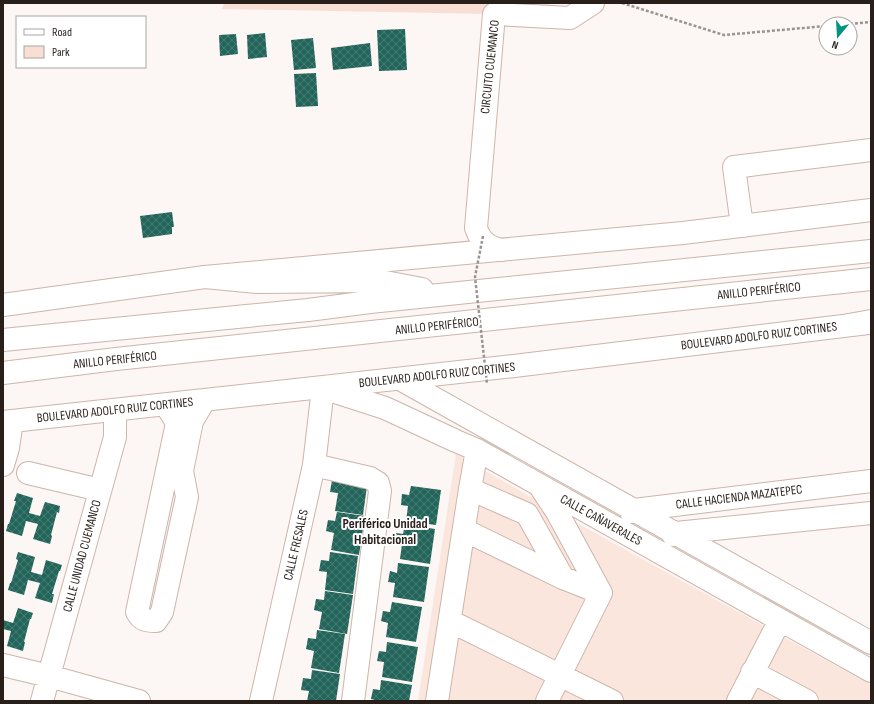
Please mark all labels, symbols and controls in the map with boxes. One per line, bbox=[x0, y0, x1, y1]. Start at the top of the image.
legend bbox=[16, 16, 146, 68]
north arrow bbox=[818, 16, 858, 56]
street label: CIRCUITO CUEMANCO bbox=[477, 19, 503, 115]
text: Road bbox=[52, 25, 72, 40]
text: N bbox=[830, 38, 840, 52]
text: Park bbox=[52, 45, 70, 60]
street label: ANILLO PERIFÉRICO bbox=[715, 279, 802, 303]
street label: ANILLO PERIFÉRICO bbox=[393, 314, 480, 338]
street label: BOULEVARD ADOLFO RUIZ CORTINES bbox=[680, 318, 838, 354]
street label: ANILLO PERIFÉRICO bbox=[71, 348, 158, 372]
street label: BOULEVARD ADOLFO RUIZ CORTINES bbox=[358, 359, 516, 391]
street label: BOULEVARD ADOLFO RUIZ CORTINES bbox=[36, 394, 194, 426]
street label: CALLE HACIENDA MAZATEPEC bbox=[675, 481, 803, 513]
street label: CALLE CAÑAVERALES bbox=[557, 491, 645, 549]
street label: CALLE UNIDAD CUEMANCO bbox=[59, 498, 105, 614]
street label: CALLE FRESALES bbox=[280, 508, 312, 582]
district label: Periférico Unidad Habitacional bbox=[342, 515, 428, 548]

